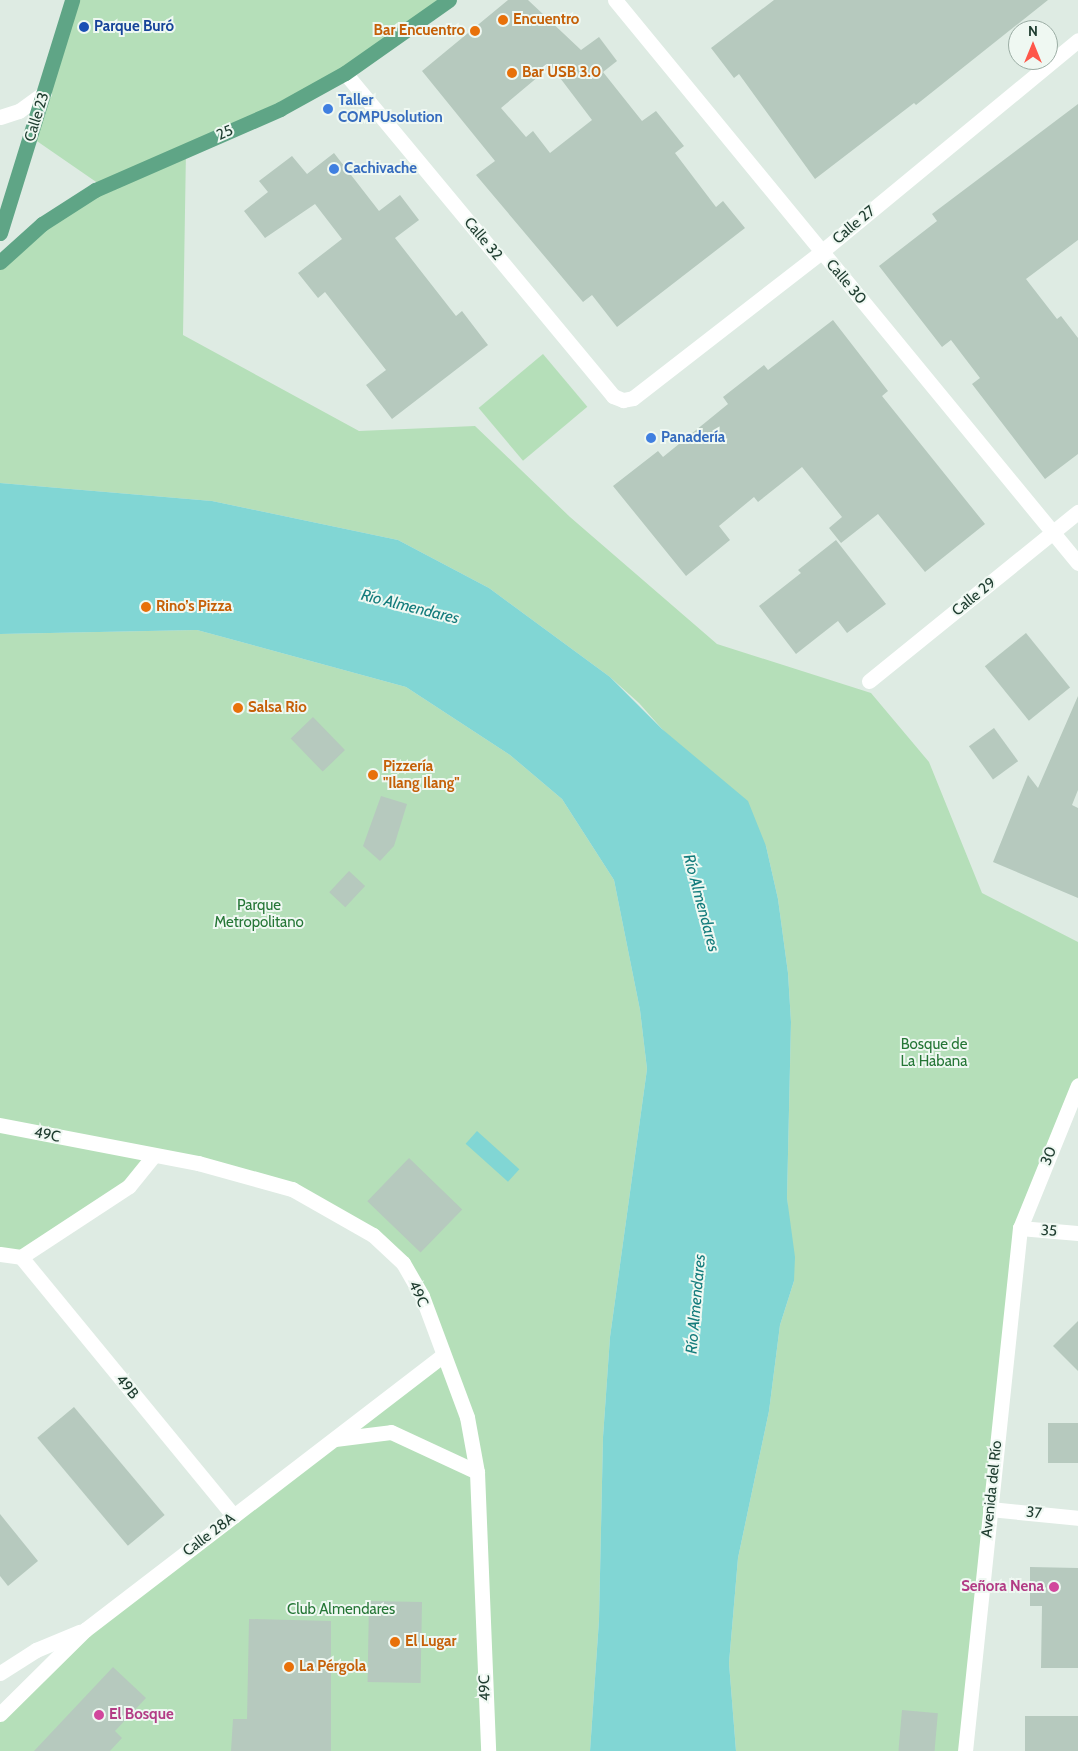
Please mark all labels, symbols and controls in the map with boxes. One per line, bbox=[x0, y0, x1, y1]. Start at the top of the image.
place label: Encuentro bbox=[513, 11, 579, 29]
marker: Encuentro bbox=[497, 14, 509, 26]
place label: Parque Buró bbox=[94, 18, 174, 36]
north arrow bbox=[1008, 20, 1058, 70]
marker: Parque Buró bbox=[78, 21, 90, 33]
place label: Bar Encuentro bbox=[374, 22, 465, 40]
text: N bbox=[1028, 22, 1038, 40]
marker: Bar Encuentro bbox=[469, 25, 481, 37]
place label: Bar USB 3.0 bbox=[522, 64, 601, 82]
marker: Bar USB 3.0 bbox=[506, 67, 518, 79]
street label: Calle 23 bbox=[21, 90, 53, 144]
place label: Taller COMPUsolution bbox=[338, 91, 443, 126]
marker: Taller COMPUsolution bbox=[322, 103, 334, 115]
street label: 25 bbox=[214, 122, 236, 144]
place label: Cachivache bbox=[344, 160, 417, 178]
marker: Cachivache bbox=[328, 163, 340, 175]
street label: Calle 27 bbox=[829, 202, 879, 248]
street label: Calle 32 bbox=[460, 214, 506, 264]
street label: Calle 30 bbox=[822, 256, 870, 308]
place label: Panadería bbox=[661, 429, 725, 447]
marker: Panadería bbox=[645, 432, 657, 444]
street label: Calle 29 bbox=[949, 574, 999, 620]
water label: Río Almendares bbox=[359, 586, 461, 628]
place label: Rino’s Pizza bbox=[156, 598, 232, 616]
marker: Rino’s Pizza bbox=[140, 601, 152, 613]
place label: Salsa Rio bbox=[248, 699, 307, 717]
marker: Salsa Rio bbox=[232, 702, 244, 714]
place label: Pizzería "Ilang Ilang" bbox=[383, 757, 460, 792]
marker: Pizzería "Ilang Ilang" bbox=[367, 769, 379, 781]
water label: Río Almendares bbox=[679, 852, 723, 954]
park label: Parque Metropolitano bbox=[214, 896, 304, 931]
park label: Bosque de La Habana bbox=[901, 1035, 967, 1070]
street label: 49C bbox=[32, 1123, 62, 1147]
street label: 30 bbox=[1037, 1144, 1061, 1168]
street label: 35 bbox=[1040, 1221, 1058, 1241]
water label: Río Almendares bbox=[682, 1253, 710, 1355]
street label: 49C bbox=[404, 1278, 432, 1310]
street label: 49B bbox=[112, 1371, 142, 1403]
street label: Avenida del Río bbox=[978, 1440, 1006, 1538]
street label: 37 bbox=[1025, 1503, 1043, 1523]
street label: Calle 28A bbox=[179, 1510, 239, 1560]
place label: Señora Nena bbox=[961, 1578, 1044, 1596]
marker: Señora Nena bbox=[1048, 1581, 1060, 1593]
park label: Club Almendares bbox=[287, 1601, 395, 1619]
place label: El Lugar bbox=[405, 1633, 456, 1651]
marker: El Lugar bbox=[389, 1636, 401, 1648]
place label: La Pérgola bbox=[299, 1658, 366, 1676]
marker: La Pérgola bbox=[283, 1661, 295, 1673]
street label: 49C bbox=[476, 1674, 494, 1702]
place label: El Bosque bbox=[109, 1706, 174, 1724]
marker: El Bosque bbox=[93, 1709, 105, 1721]

